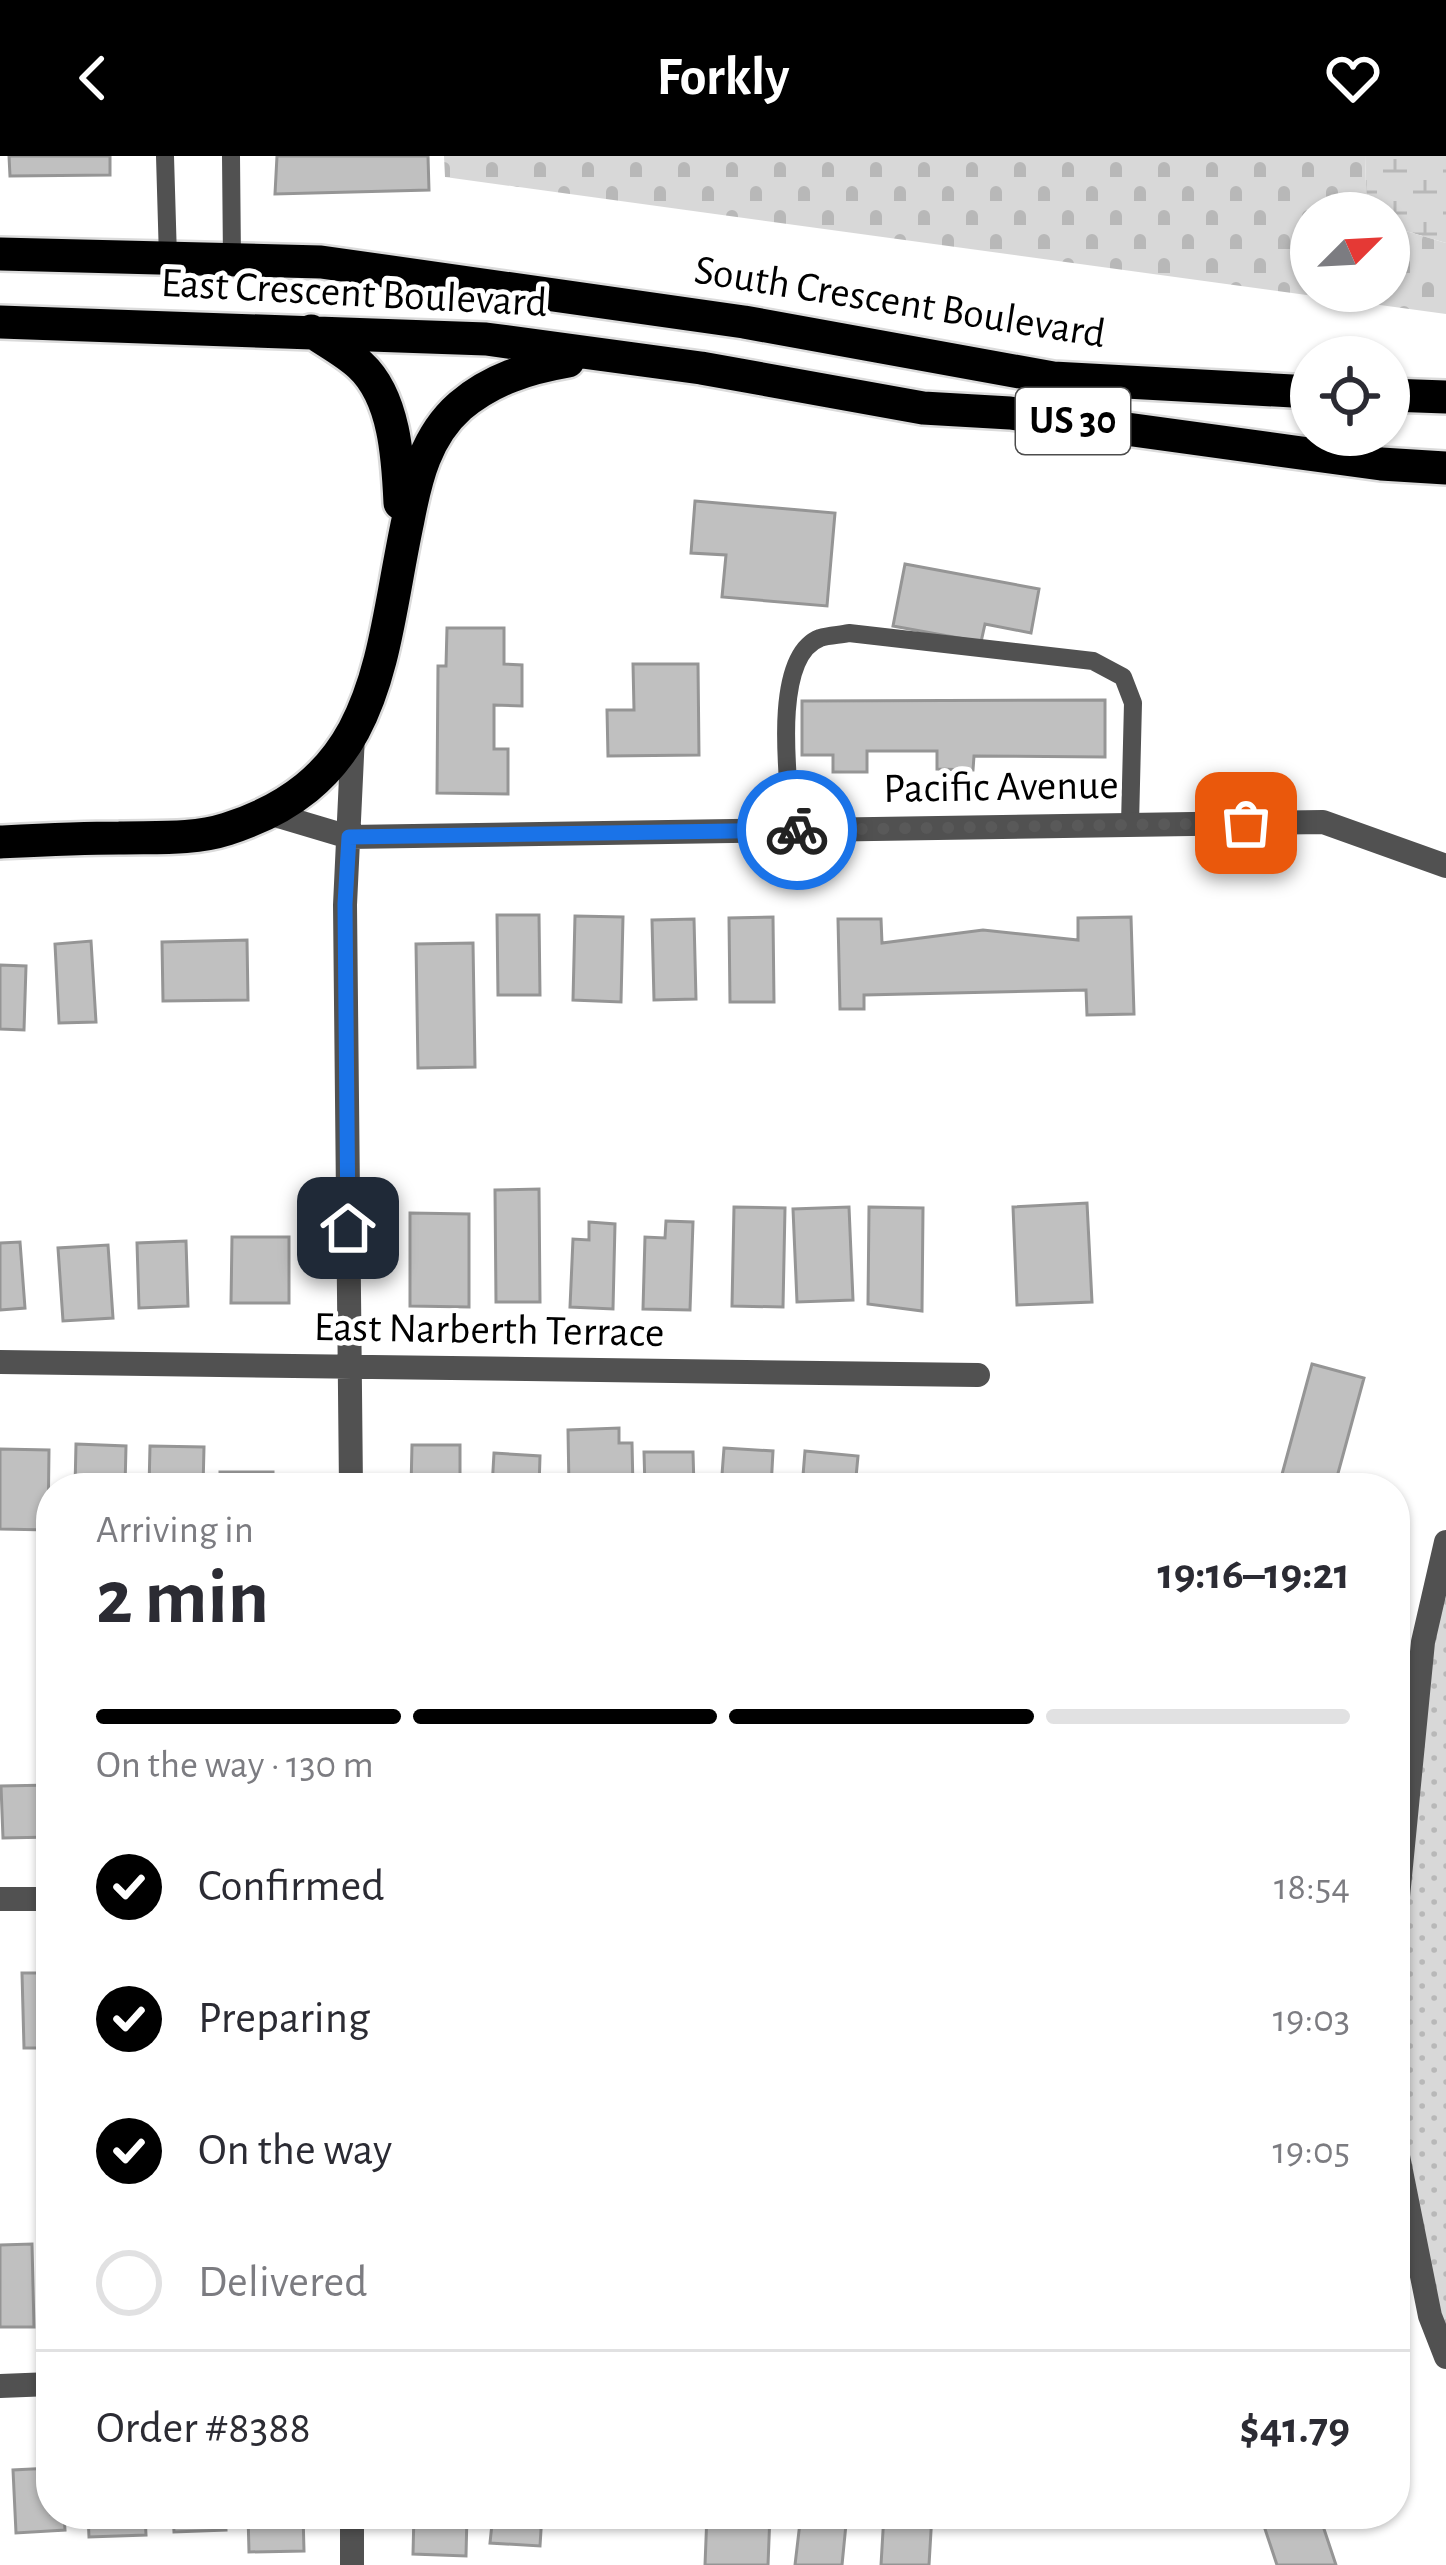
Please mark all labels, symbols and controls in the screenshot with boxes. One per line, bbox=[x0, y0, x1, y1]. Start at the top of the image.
icon: back bbox=[60, 45, 126, 111]
icon: heart bbox=[1320, 45, 1386, 111]
text: Forkly bbox=[657, 51, 789, 105]
north arrow bbox=[1290, 192, 1410, 312]
map controls bbox=[1290, 192, 1410, 456]
street label: South Crescent Boulevard bbox=[692, 249, 1108, 355]
street label: East Crescent Boulevard bbox=[160, 262, 548, 324]
button: locate bbox=[1290, 336, 1410, 456]
road number: US 30 bbox=[1016, 388, 1130, 454]
street label: Pacific Avenue bbox=[883, 764, 1119, 810]
courier bbox=[737, 770, 857, 890]
pin bbox=[1195, 772, 1297, 874]
icon: bag bbox=[1213, 790, 1279, 856]
icon: bike bbox=[764, 797, 830, 863]
pin bbox=[297, 1177, 399, 1279]
icon: home bbox=[315, 1195, 381, 1261]
street label: East Narberth Terrace bbox=[313, 1306, 665, 1354]
text: Arriving in bbox=[96, 1511, 254, 1550]
text: 19:16–19:21 bbox=[1157, 1552, 1350, 1597]
text: 2 min bbox=[96, 1560, 269, 1638]
text: On the way · 130 m bbox=[96, 1746, 374, 1785]
icon: check bbox=[96, 1854, 162, 1920]
text: Confirmed bbox=[198, 1864, 384, 1909]
text: 18:54 bbox=[1274, 1868, 1350, 1907]
icon: check bbox=[96, 1986, 162, 2052]
text: Preparing bbox=[198, 1996, 370, 2041]
text: 19:03 bbox=[1273, 2000, 1350, 2039]
icon: check bbox=[96, 2118, 162, 2184]
text: On the way bbox=[198, 2128, 392, 2173]
text: 19:05 bbox=[1272, 2132, 1350, 2171]
text: Delivered bbox=[198, 2260, 367, 2305]
text: Order #8388 bbox=[96, 2406, 311, 2451]
text: $41.79 bbox=[1239, 2406, 1350, 2451]

